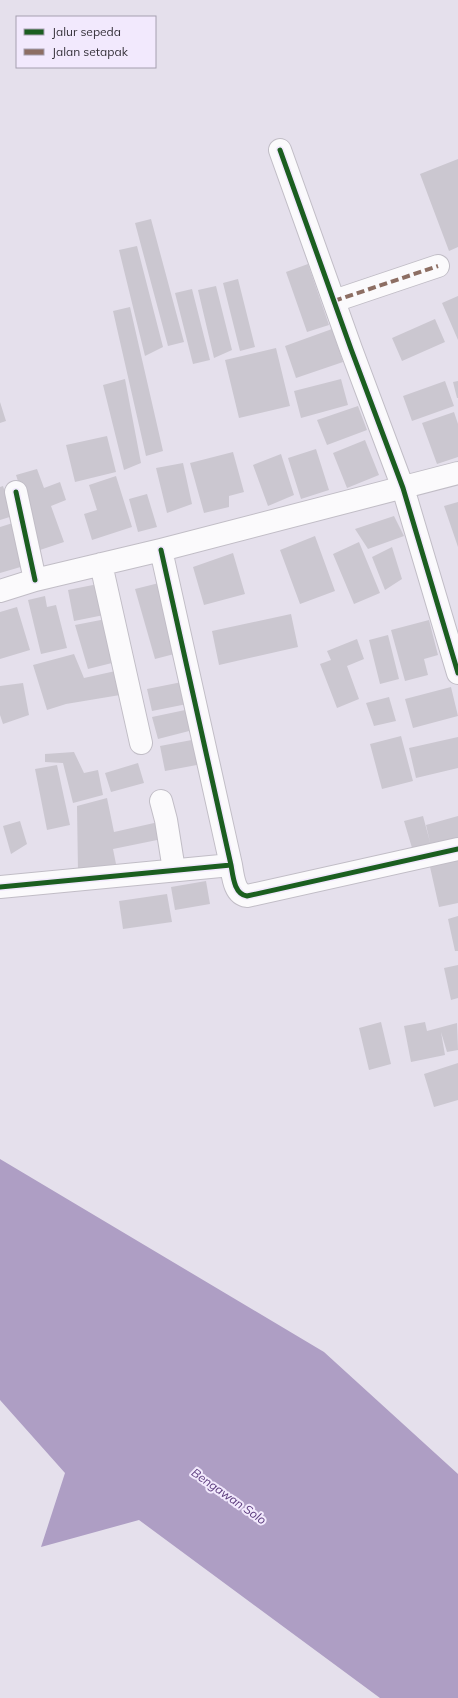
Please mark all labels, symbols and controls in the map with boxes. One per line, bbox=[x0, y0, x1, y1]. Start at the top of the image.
legend bbox=[16, 16, 156, 68]
text: Jalur sepeda bbox=[52, 24, 121, 39]
text: Jalan setapak bbox=[52, 44, 129, 59]
water label: Bengawan Solo bbox=[189, 1465, 269, 1527]

